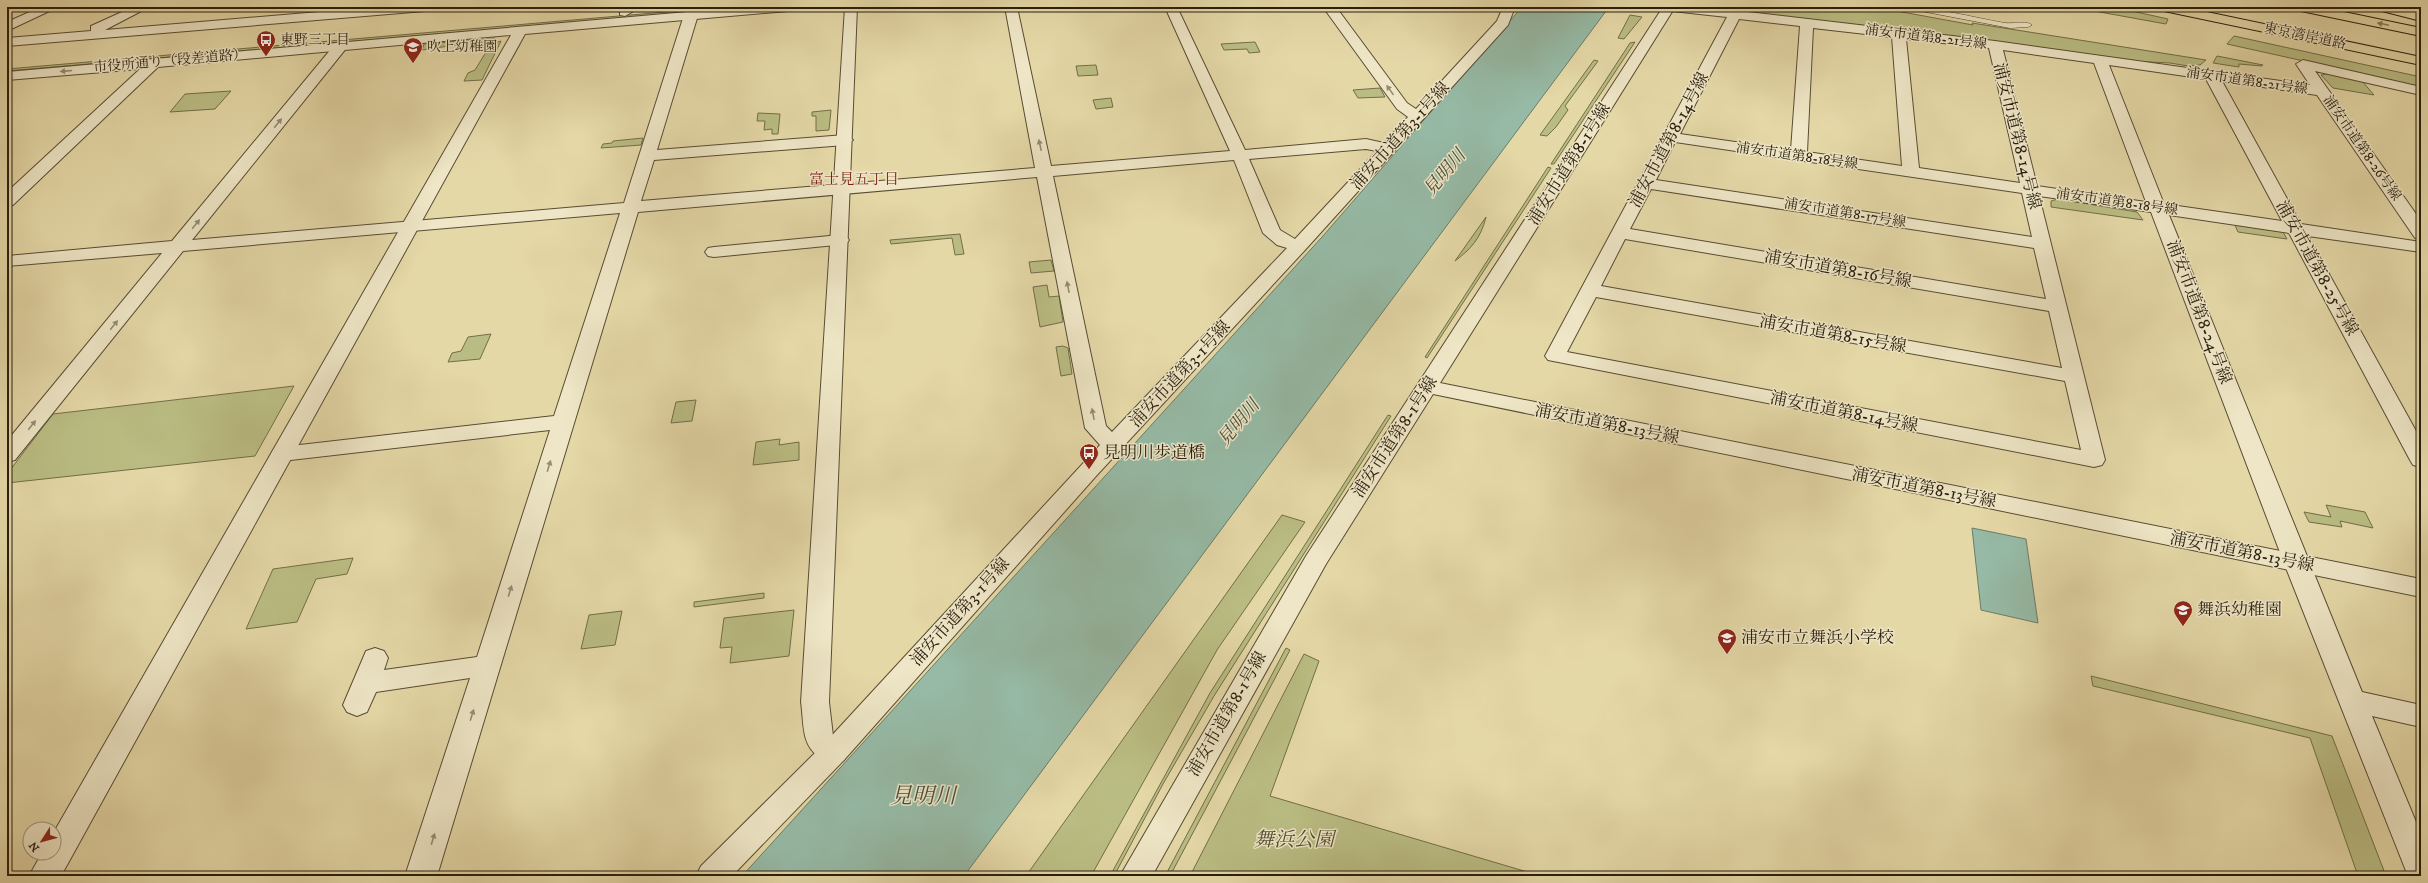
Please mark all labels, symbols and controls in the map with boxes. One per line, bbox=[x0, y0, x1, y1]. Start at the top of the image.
street label: 東京湾岸道路 bbox=[2262, 18, 2348, 54]
street label: 浦安市道第8-21号線 bbox=[1864, 21, 1988, 53]
one-way arrow bbox=[2377, 21, 2389, 27]
bus stop icon: 東野三丁目 bbox=[255, 29, 277, 57]
place label: 東野三丁目 bbox=[280, 31, 350, 49]
school or university icon: 吹上幼稚園 bbox=[402, 36, 424, 64]
place label: 吹上幼稚園 bbox=[427, 38, 497, 56]
street label: 市役所通り（段差道路） bbox=[93, 45, 247, 77]
street label: 浦安市道第8-14号線 bbox=[1988, 60, 2046, 212]
street label: 浦安市道第8-21号線 bbox=[2185, 64, 2309, 98]
one-way arrow bbox=[60, 67, 72, 74]
street label: 浦安市道第8-14号線 bbox=[1624, 68, 1714, 212]
street label: 浦安市道第3-1号線 bbox=[1345, 77, 1455, 195]
one-way arrow bbox=[1386, 85, 1394, 95]
street label: 浦安市道第8-26号線 bbox=[2319, 92, 2405, 204]
street label: 浦安市道第8-1号線 bbox=[1522, 99, 1616, 229]
one-way arrow bbox=[274, 118, 283, 129]
one-way arrow bbox=[1037, 139, 1043, 152]
street label: 浦安市道第8-18号線 bbox=[1735, 139, 1859, 173]
water label: 見明川 bbox=[1419, 144, 1472, 201]
district label: 富士見五丁目 bbox=[809, 170, 899, 189]
street label: 浦安市道第8-18号線 bbox=[2055, 185, 2179, 219]
street label: 浦安市道第8-17号線 bbox=[1783, 194, 1907, 232]
street label: 浦安市道第8-25号線 bbox=[2271, 197, 2363, 339]
one-way arrow bbox=[192, 218, 200, 229]
street label: 浦安市道第8-24号線 bbox=[2161, 237, 2237, 387]
street label: 浦安市道第8-16号線 bbox=[1763, 245, 1913, 293]
one-way arrow bbox=[1065, 281, 1071, 293]
street label: 浦安市道第8-15号線 bbox=[1758, 310, 1908, 358]
street label: 浦安市道第3-1号線 bbox=[1125, 316, 1235, 432]
one-way arrow bbox=[109, 319, 118, 330]
street label: 浦安市道第8-1号線 bbox=[1347, 372, 1443, 502]
street label: 浦安市道第8-14号線 bbox=[1768, 387, 1920, 437]
water label: 見明川 bbox=[1213, 394, 1266, 451]
street label: 浦安市道第8-13号線 bbox=[1533, 399, 1681, 449]
one-way arrow bbox=[1090, 408, 1096, 420]
one-way arrow bbox=[27, 420, 36, 431]
bus stop icon: 見明川歩道橋 bbox=[1078, 442, 1100, 470]
place label: 見明川歩道橋 bbox=[1103, 442, 1205, 464]
one-way arrow bbox=[546, 460, 552, 472]
street label: 浦安市道第8-13号線 bbox=[1850, 463, 1998, 513]
street label: 浦安市道第8-13号線 bbox=[2168, 527, 2316, 577]
street label: 浦安市道第3-1号線 bbox=[905, 553, 1015, 671]
one-way arrow bbox=[508, 584, 514, 596]
school or university icon: 舞浜幼稚園 bbox=[2172, 599, 2194, 627]
place label: 舞浜幼稚園 bbox=[2197, 599, 2282, 621]
school or university icon: 浦安市立舞浜小学校 bbox=[1716, 627, 1738, 655]
place label: 浦安市立舞浜小学校 bbox=[1741, 627, 1894, 649]
street label: 浦安市道第8-1号線 bbox=[1182, 648, 1272, 780]
one-way arrow bbox=[469, 708, 475, 720]
water label: 見明川 bbox=[890, 783, 958, 810]
north arrow bbox=[22, 821, 62, 861]
park label: 舞浜公園 bbox=[1254, 828, 1337, 853]
one-way arrow bbox=[430, 832, 436, 844]
text: N bbox=[26, 839, 43, 854]

